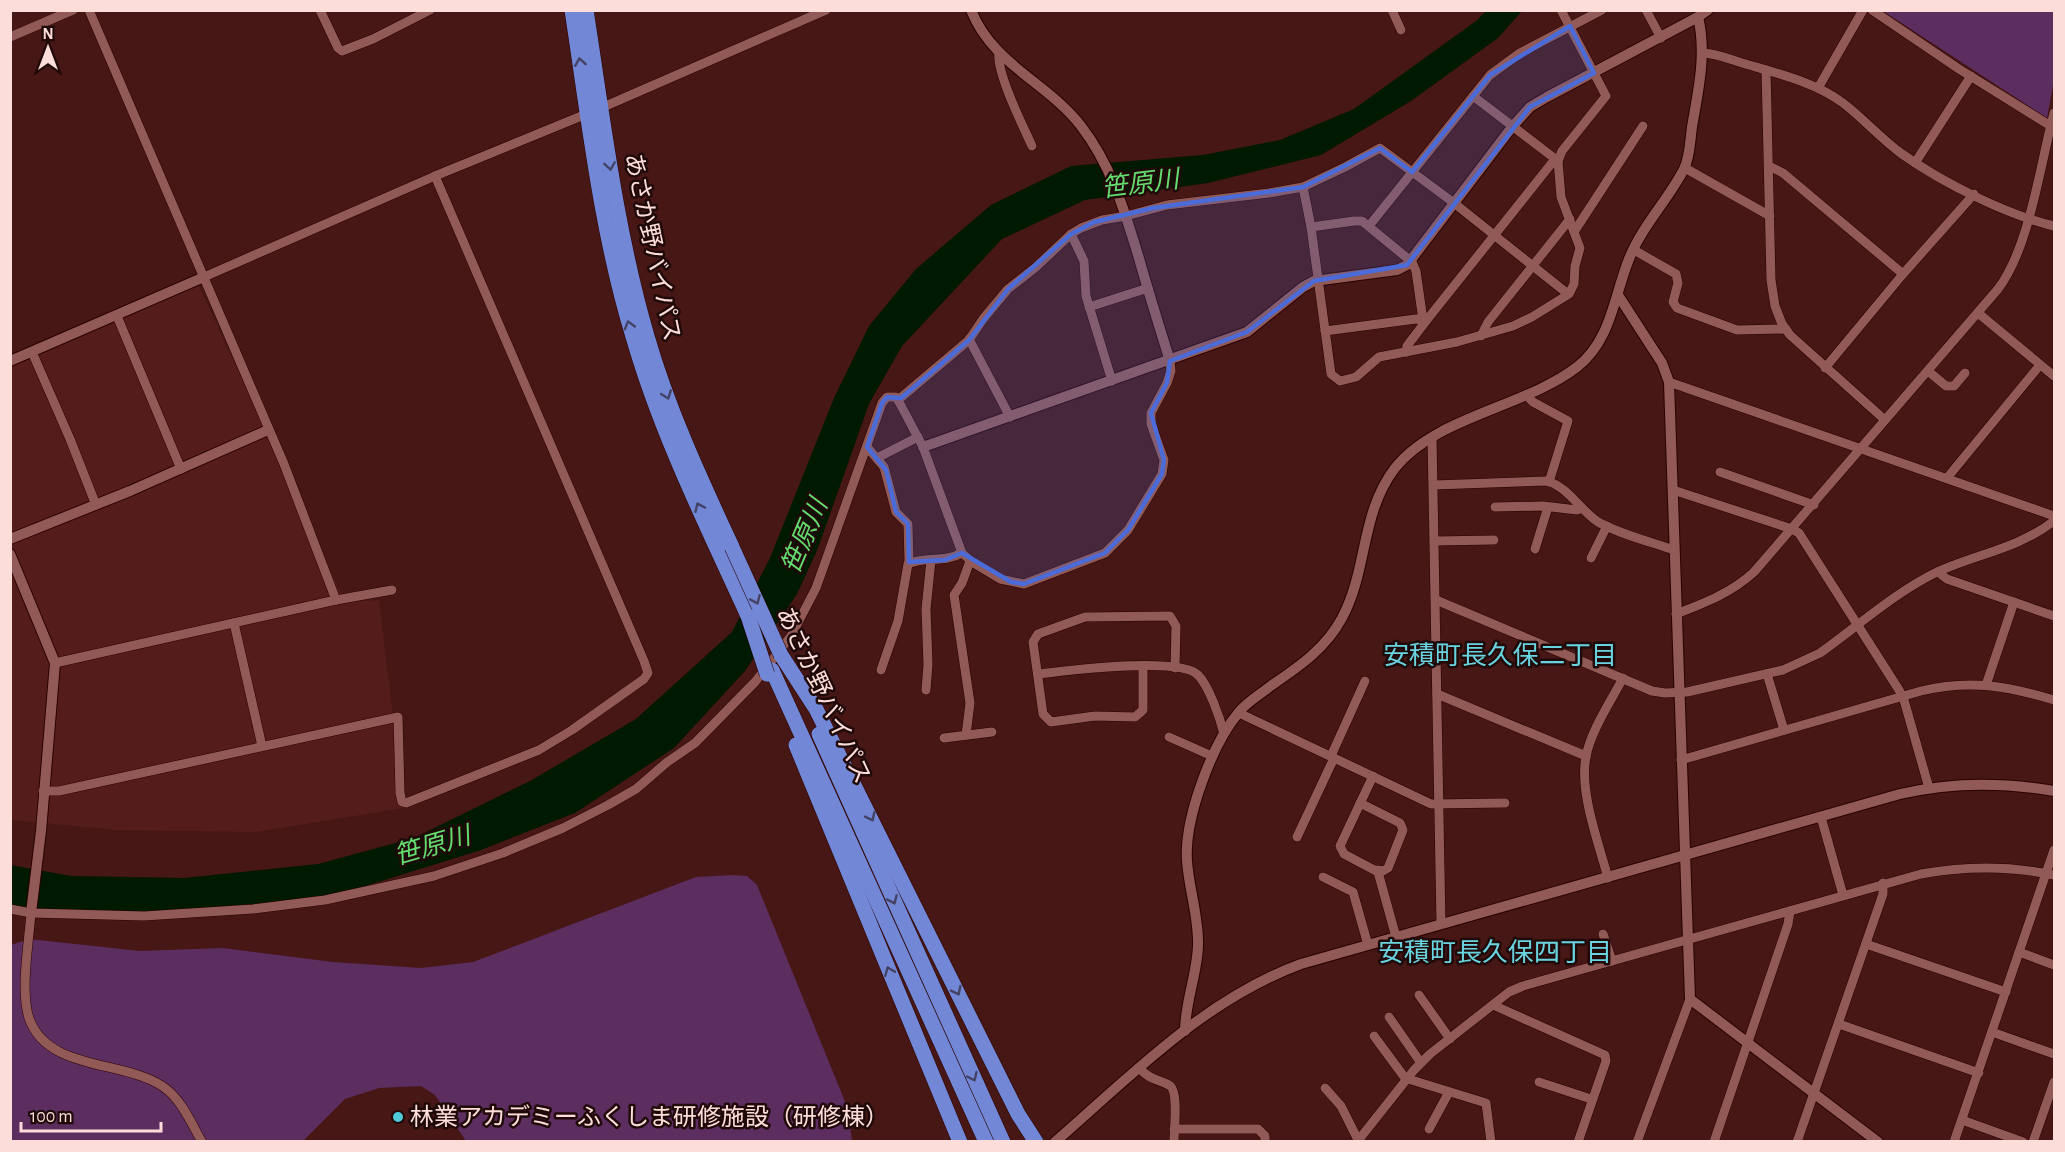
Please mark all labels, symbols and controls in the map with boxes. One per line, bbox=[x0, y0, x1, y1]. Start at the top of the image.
north arrow bbox=[18, 18, 78, 78]
text: N bbox=[42, 26, 54, 42]
one-way arrow bbox=[574, 57, 586, 66]
street label: あさか野バイパス bbox=[620, 151, 685, 343]
one-way arrow bbox=[604, 161, 616, 170]
water label: 笹原川 bbox=[1100, 165, 1183, 202]
one-way arrow bbox=[624, 320, 637, 330]
one-way arrow bbox=[660, 390, 673, 400]
water label: 笹原川 bbox=[777, 492, 833, 577]
one-way arrow bbox=[694, 503, 706, 514]
one-way arrow bbox=[749, 593, 761, 604]
street label: あさか野バイパス bbox=[772, 603, 875, 787]
district label: 安積町長久保二丁目 bbox=[1383, 641, 1617, 669]
one-way arrow bbox=[864, 810, 875, 821]
water label: 笹原川 bbox=[391, 821, 476, 869]
one-way arrow bbox=[885, 893, 897, 904]
district label: 安積町長久保四丁目 bbox=[1378, 938, 1612, 966]
one-way arrow bbox=[884, 966, 896, 977]
one-way arrow bbox=[950, 985, 962, 996]
one-way arrow bbox=[966, 1071, 978, 1082]
scale bar bbox=[21, 1095, 160, 1133]
place label: 林業アカデミーふくしま研修施設（研修棟） bbox=[410, 1104, 889, 1130]
text: 100 m bbox=[30, 1108, 73, 1126]
marker: 林業アカデミーふくしま研修施設（研修棟） bbox=[391, 1110, 405, 1124]

